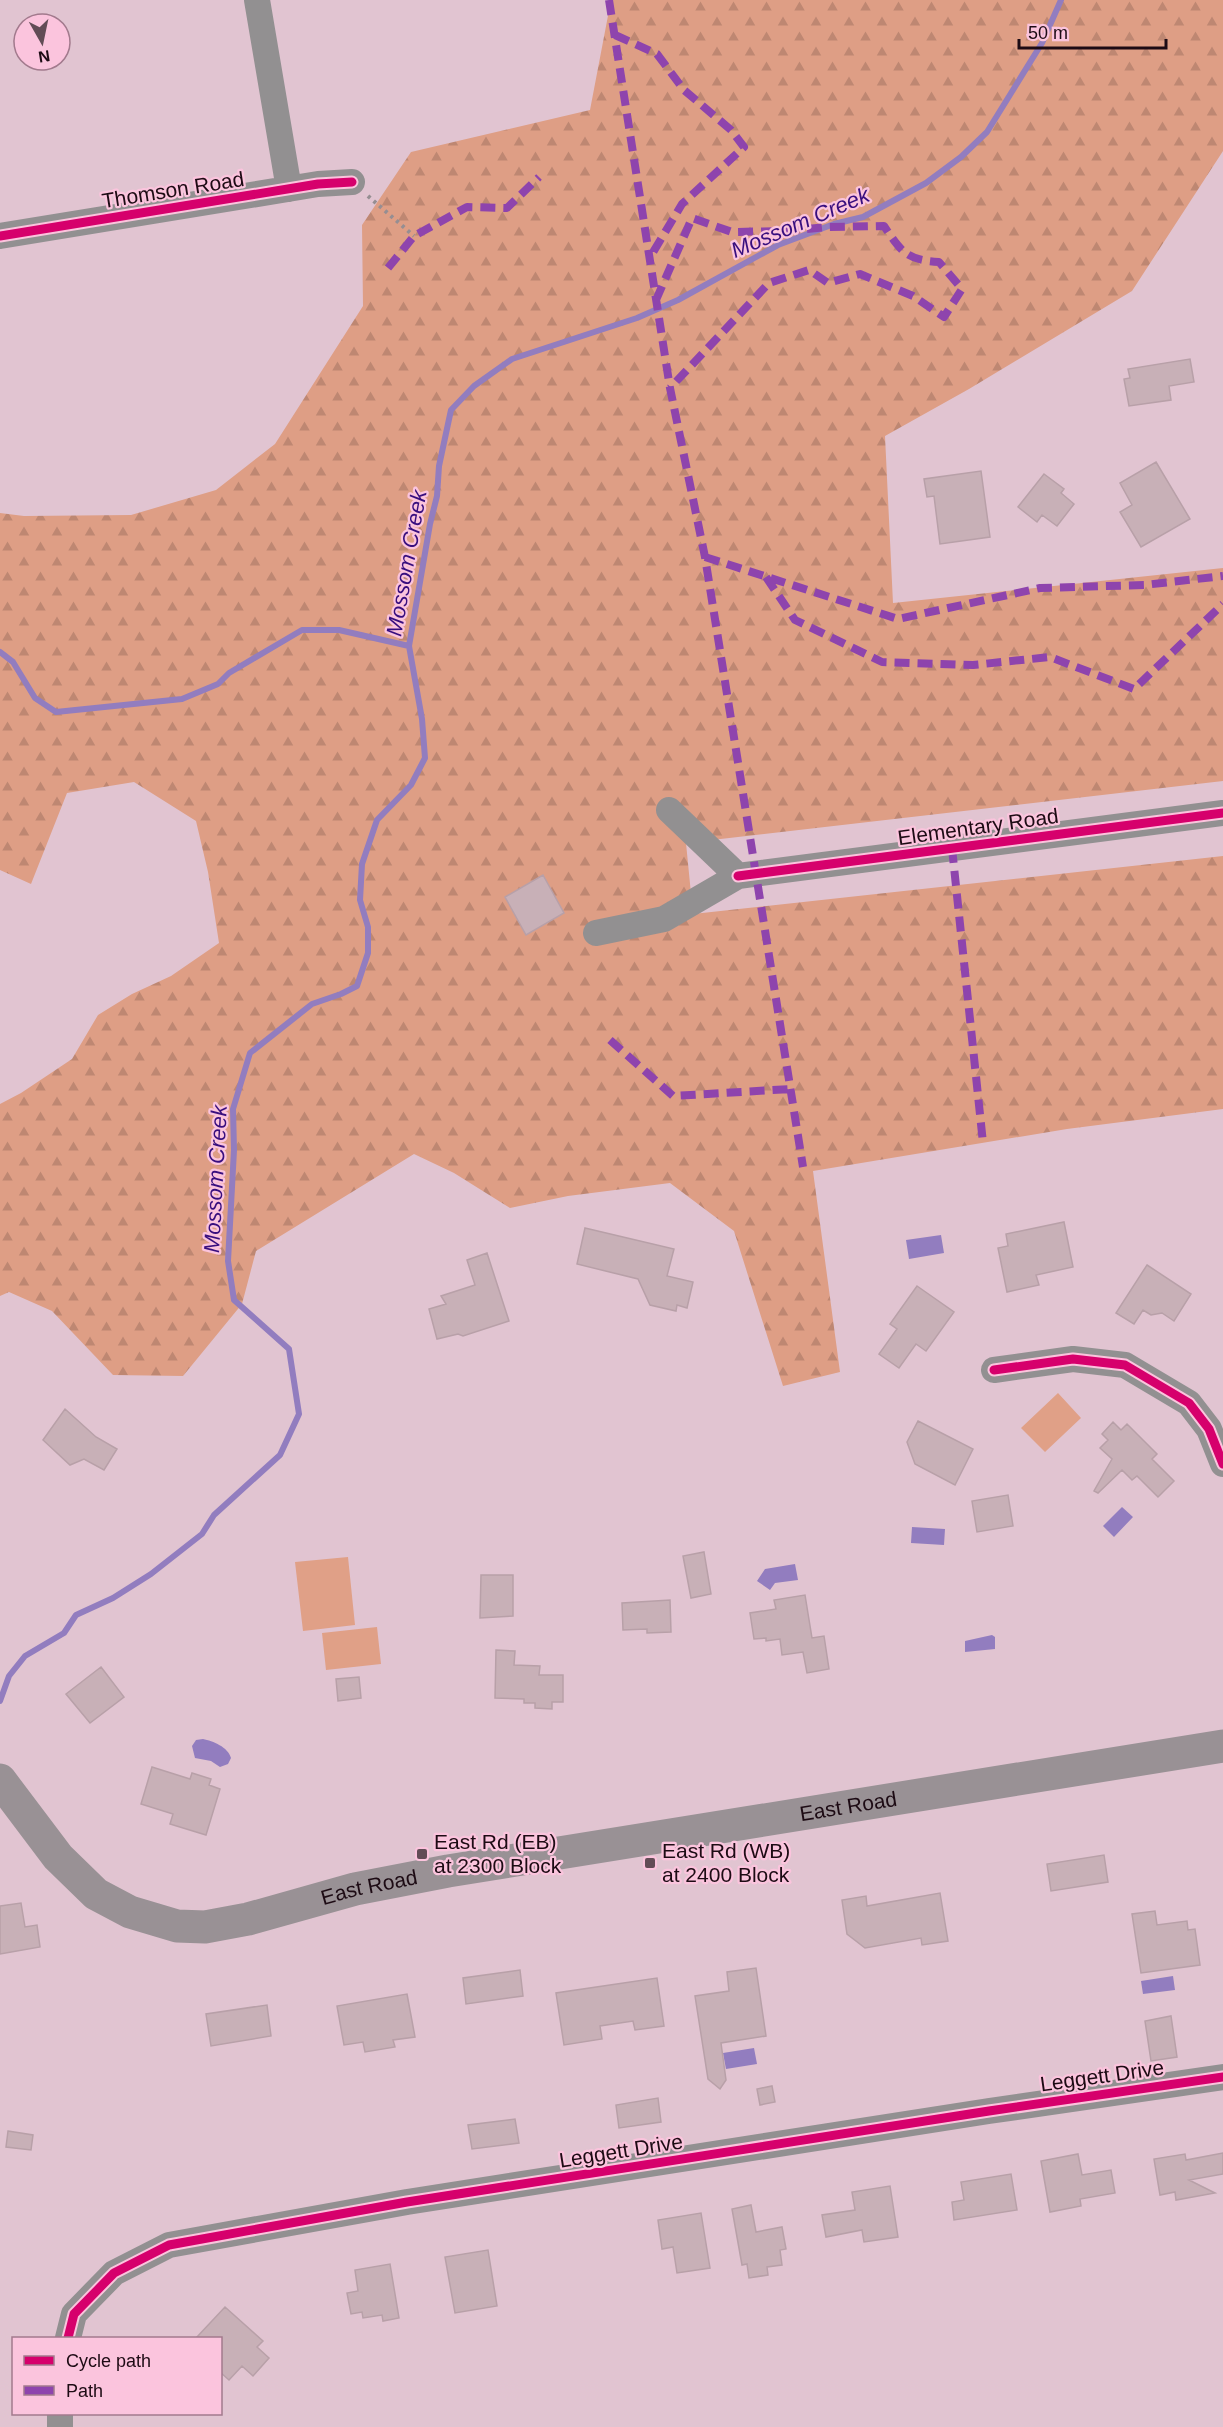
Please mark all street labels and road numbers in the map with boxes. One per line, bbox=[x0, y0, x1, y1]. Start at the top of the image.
street label: Thomson Road bbox=[100, 167, 246, 212]
street label: Elementary Road bbox=[896, 804, 1060, 849]
street label: East Road bbox=[798, 1787, 898, 1825]
street label: East Road bbox=[318, 1865, 419, 1909]
street label: Leggett Drive bbox=[1038, 2055, 1165, 2096]
street label: Leggett Drive bbox=[557, 2129, 684, 2172]

